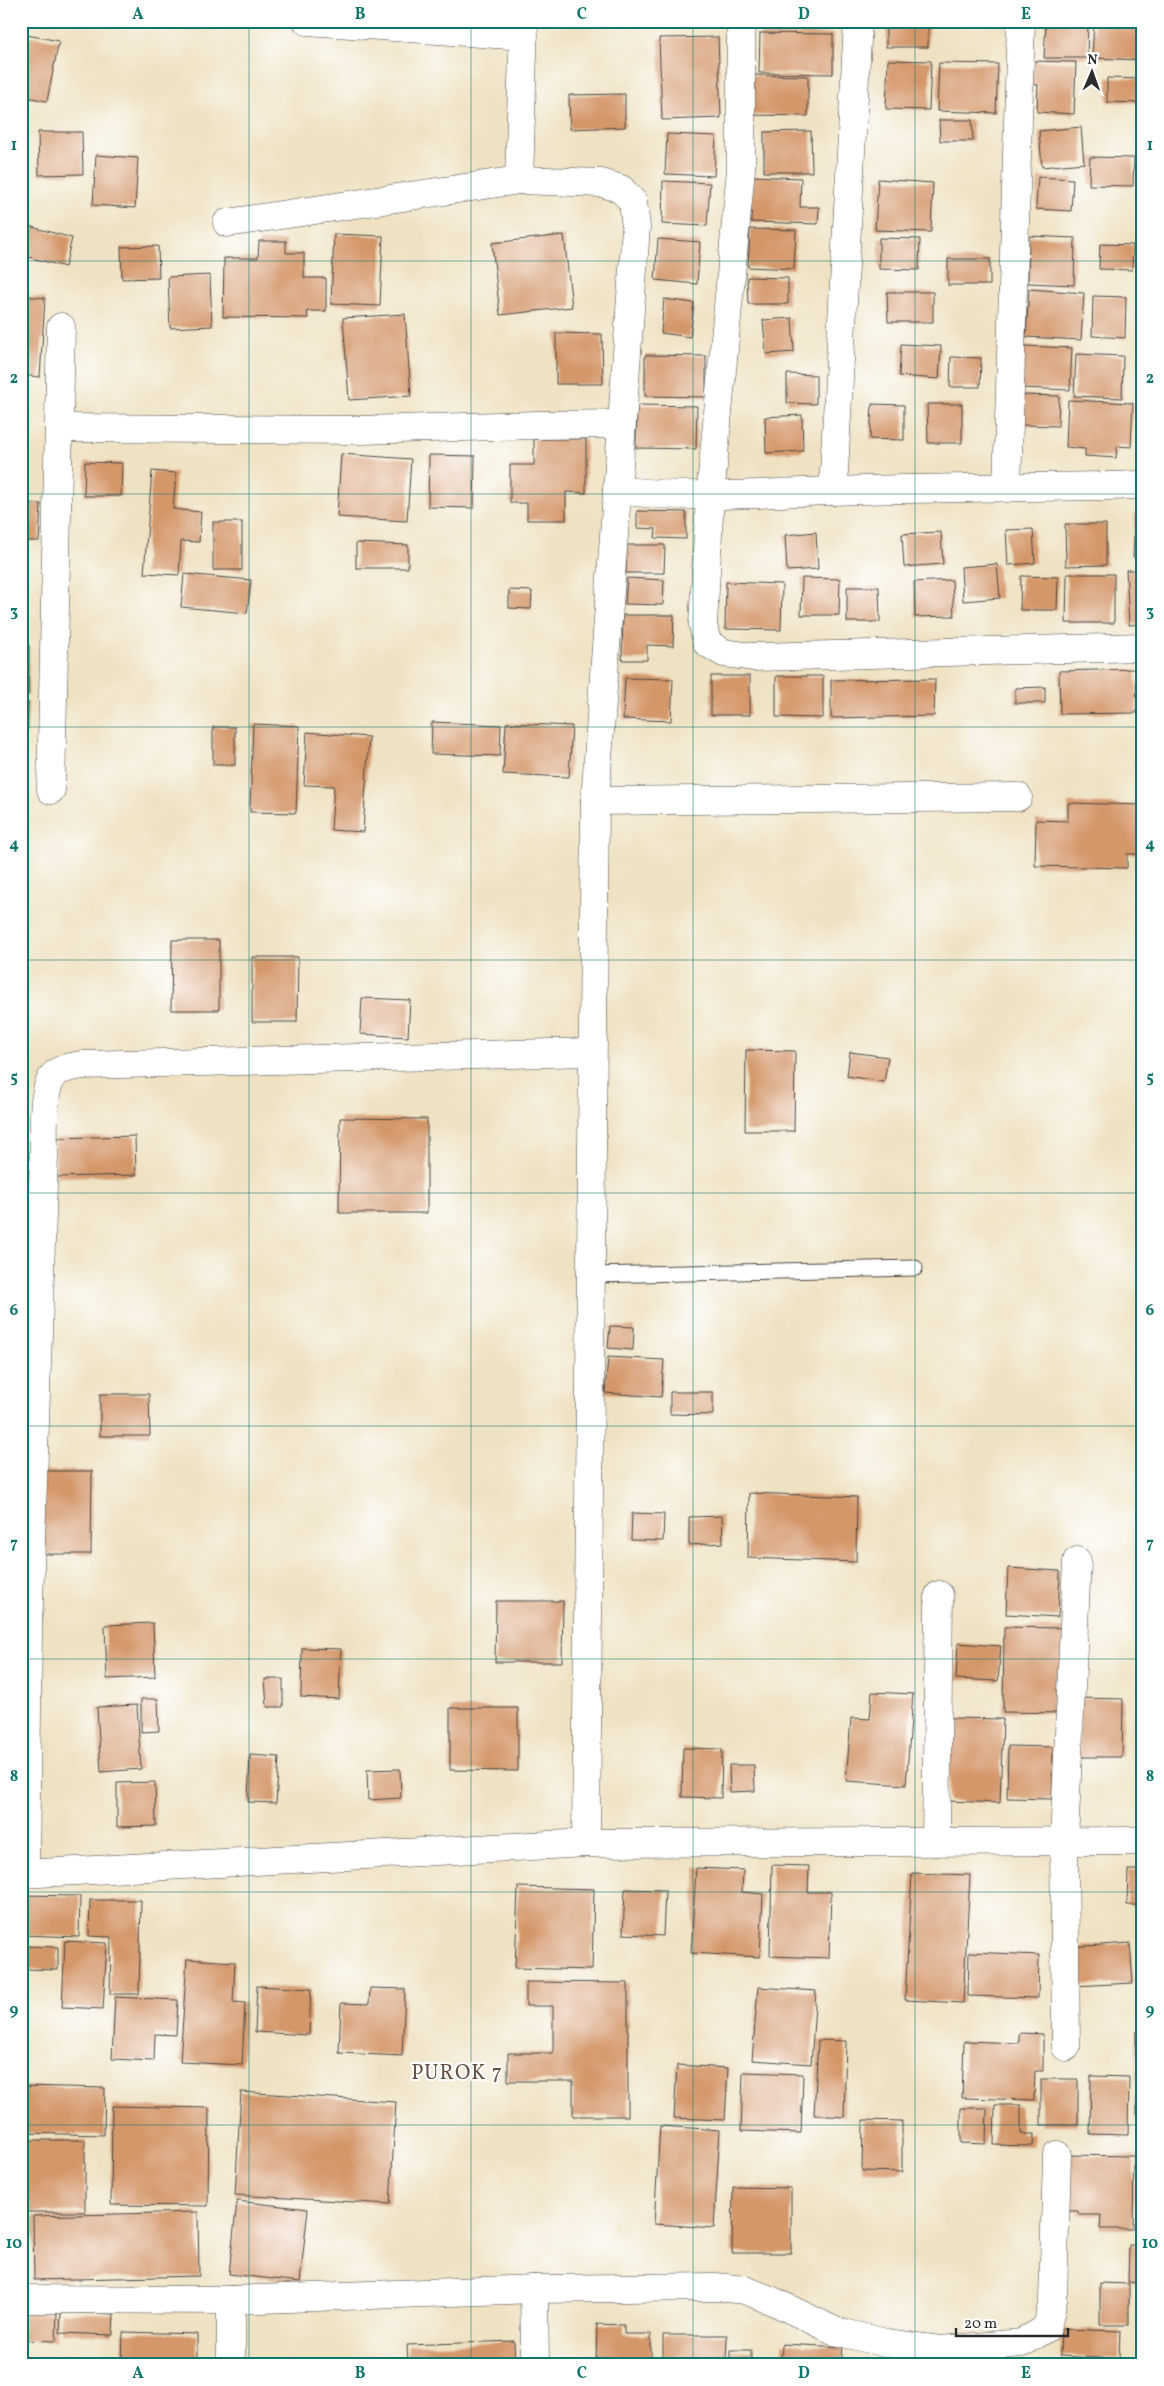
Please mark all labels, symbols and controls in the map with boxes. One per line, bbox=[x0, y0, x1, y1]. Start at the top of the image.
text: A bbox=[132, 4, 144, 26]
text: B bbox=[355, 4, 366, 26]
text: C bbox=[577, 4, 587, 26]
text: D bbox=[798, 4, 810, 26]
text: E bbox=[1021, 4, 1031, 26]
north arrow bbox=[1066, 48, 1116, 98]
text: N bbox=[1087, 51, 1098, 70]
text: 1 bbox=[11, 135, 17, 157]
text: 1 bbox=[1147, 135, 1153, 157]
text: 2 bbox=[10, 368, 18, 390]
text: 2 bbox=[1146, 368, 1154, 390]
text: 3 bbox=[10, 601, 18, 623]
text: 3 bbox=[1146, 601, 1154, 623]
text: 4 bbox=[9, 834, 19, 856]
text: 4 bbox=[1145, 834, 1155, 856]
text: 5 bbox=[10, 1067, 18, 1089]
text: 5 bbox=[1146, 1067, 1154, 1089]
text: 6 bbox=[10, 1300, 19, 1322]
text: 6 bbox=[1146, 1300, 1155, 1322]
text: 7 bbox=[10, 1533, 18, 1555]
text: 7 bbox=[1146, 1533, 1154, 1555]
text: 8 bbox=[10, 1766, 18, 1788]
text: 8 bbox=[1146, 1766, 1154, 1788]
text: 9 bbox=[10, 2000, 19, 2022]
text: 9 bbox=[1146, 2000, 1155, 2022]
district label: PUROK 7 bbox=[411, 2059, 503, 2088]
text: 10 bbox=[6, 2233, 22, 2255]
text: 10 bbox=[1142, 2233, 1158, 2255]
scale bar bbox=[956, 2306, 1069, 2338]
text: 20 m bbox=[964, 2314, 997, 2335]
text: A bbox=[132, 2363, 144, 2385]
text: B bbox=[355, 2363, 366, 2385]
text: C bbox=[577, 2363, 587, 2385]
text: D bbox=[798, 2363, 810, 2385]
text: E bbox=[1021, 2363, 1031, 2385]

